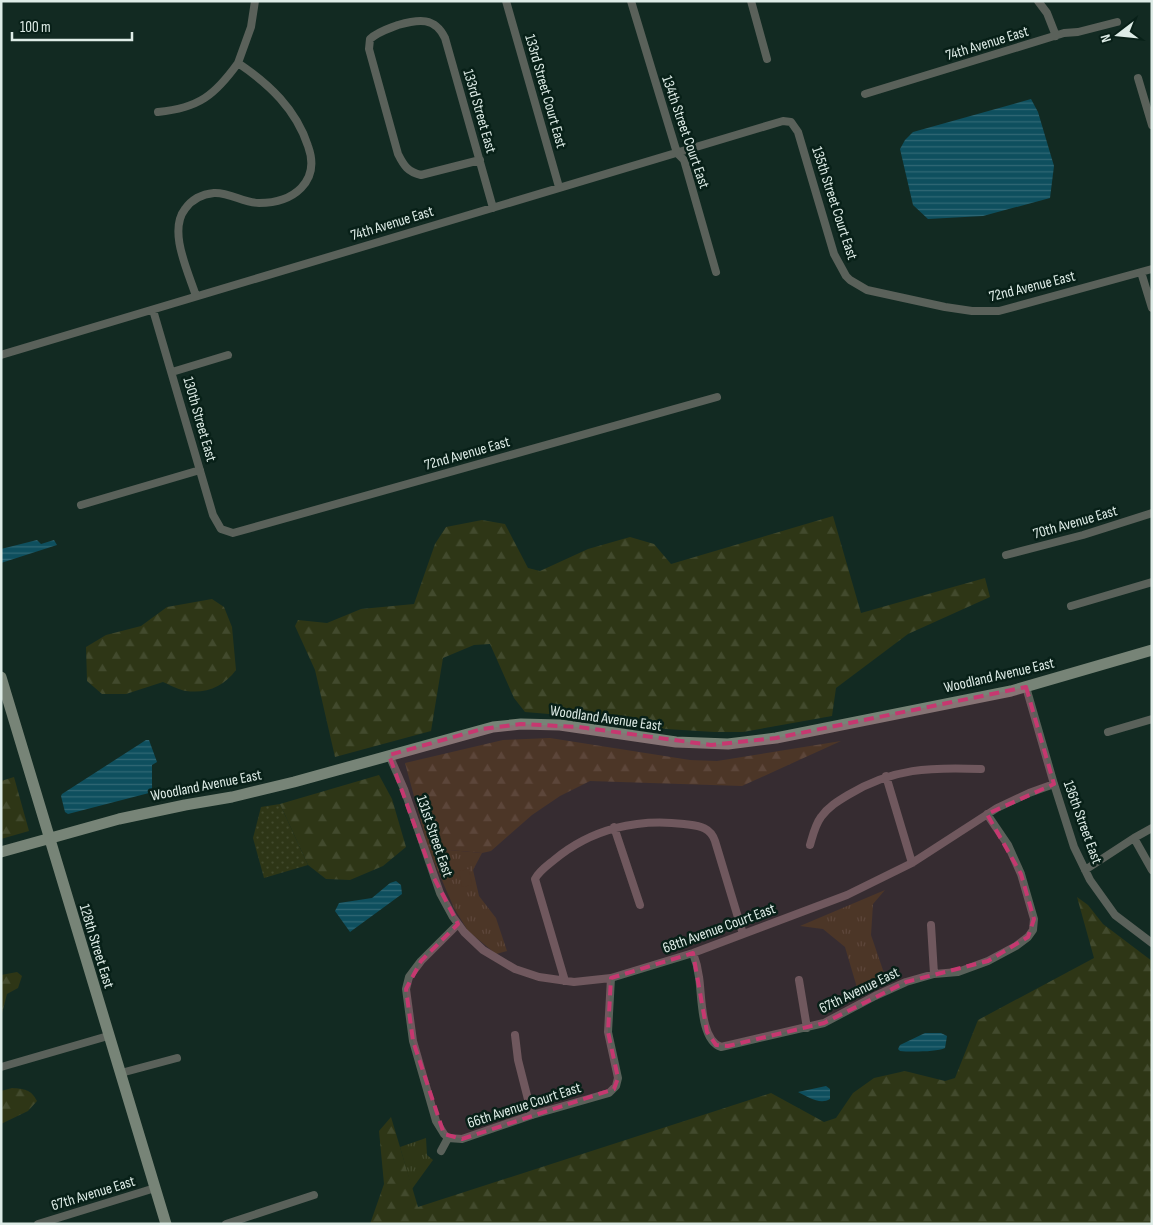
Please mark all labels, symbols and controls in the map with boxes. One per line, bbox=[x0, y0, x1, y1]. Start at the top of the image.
scale bar bbox=[12, 10, 132, 42]
north arrow bbox=[1093, 10, 1143, 60]
text: 100 m bbox=[20, 18, 51, 37]
street label: 74th Avenue East bbox=[943, 22, 1031, 65]
street label: 133rd Street Court East bbox=[520, 32, 571, 151]
text: N bbox=[1097, 33, 1115, 44]
street label: 133rd Street East bbox=[458, 67, 501, 156]
street label: 134th Street Court East bbox=[657, 73, 714, 191]
street label: 135th Street Court East bbox=[807, 144, 862, 262]
street label: 74th Avenue East bbox=[348, 202, 436, 245]
street label: 72nd Avenue East bbox=[987, 267, 1078, 306]
street label: 130th Street East bbox=[178, 375, 221, 464]
street label: 72nd Avenue East bbox=[422, 432, 512, 475]
street label: 70th Avenue East bbox=[1031, 501, 1120, 544]
street label: Woodland Avenue East bbox=[942, 653, 1057, 697]
street label: Woodland Avenue East bbox=[549, 701, 663, 736]
street label: Woodland Avenue East bbox=[149, 765, 264, 806]
street label: 136th Street East bbox=[1059, 778, 1107, 867]
street label: 131st Street East bbox=[412, 793, 457, 880]
street label: 68th Avenue Court East bbox=[660, 899, 778, 958]
street label: 128th Street East bbox=[75, 902, 118, 991]
street label: 67th Avenue East bbox=[816, 963, 903, 1018]
street label: 66th Avenue Court East bbox=[465, 1078, 584, 1133]
street label: 67th Avenue East bbox=[49, 1172, 138, 1215]

